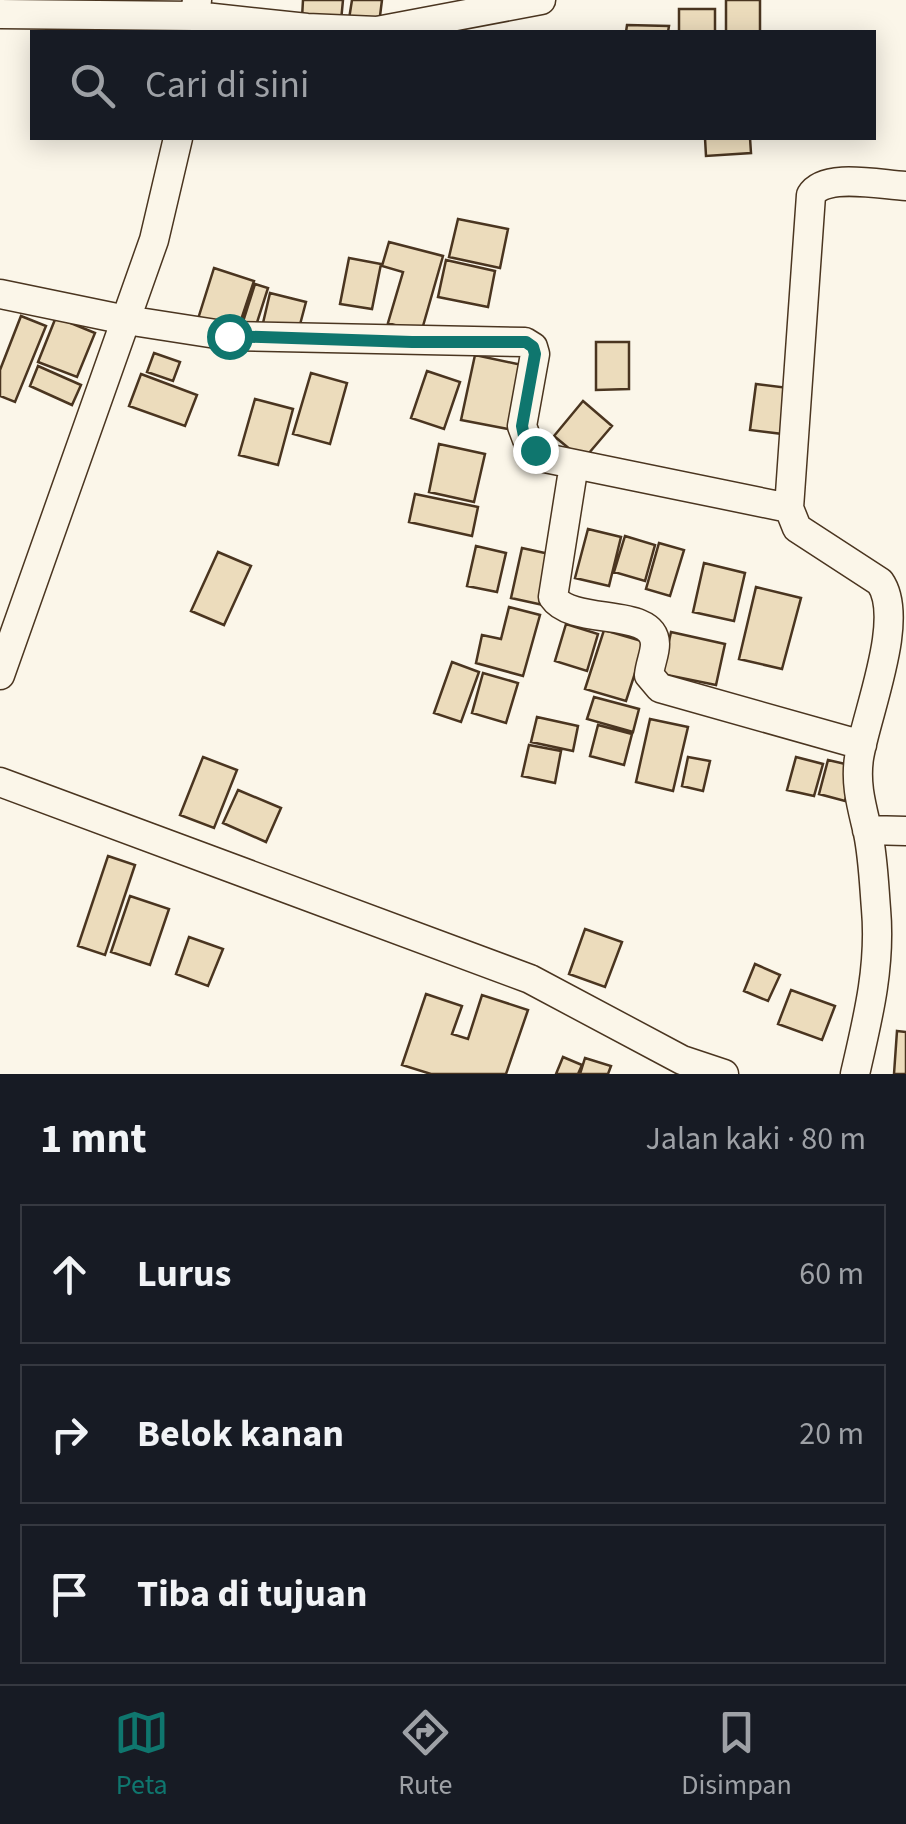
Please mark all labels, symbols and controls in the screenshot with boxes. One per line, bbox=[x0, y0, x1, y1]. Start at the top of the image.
search box bbox=[30, 30, 876, 140]
icon: search bbox=[65, 58, 120, 113]
text: Cari di sini bbox=[145, 58, 309, 112]
route start bbox=[207, 314, 253, 360]
route end bbox=[513, 428, 559, 474]
text: 1 mnt bbox=[40, 1109, 147, 1169]
text: Jalan kaki · 80 m bbox=[645, 1116, 866, 1162]
icon: ahead bbox=[42, 1247, 97, 1302]
text: Lurus bbox=[137, 1247, 231, 1301]
text: 60 m bbox=[799, 1251, 864, 1297]
icon: right bbox=[42, 1407, 97, 1462]
text: Belok kanan bbox=[137, 1407, 344, 1461]
text: 20 m bbox=[799, 1411, 864, 1457]
icon: arrive bbox=[42, 1567, 97, 1622]
text: Tiba di tujuan bbox=[137, 1567, 368, 1621]
tab: Peta bbox=[114, 1705, 169, 1805]
tab: Rute bbox=[398, 1705, 453, 1805]
tab: Disimpan bbox=[681, 1705, 792, 1805]

